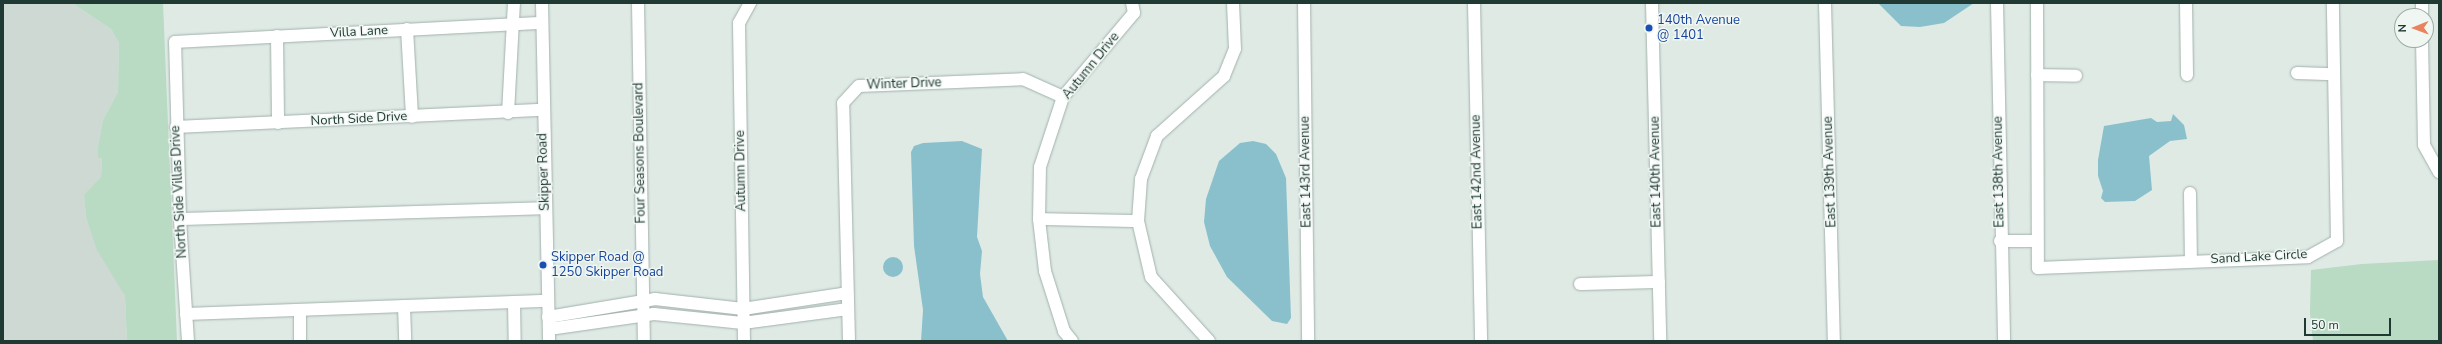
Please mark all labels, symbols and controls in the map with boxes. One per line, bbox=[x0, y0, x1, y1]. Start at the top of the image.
north arrow bbox=[2394, 8, 2434, 48]
place label: 140th Avenue @ 1401 bbox=[1657, 13, 1740, 44]
street label: Villa Lane bbox=[330, 23, 388, 41]
marker: 140th Avenue @ 1401 bbox=[1644, 23, 1654, 33]
text: N bbox=[2395, 24, 2410, 32]
street label: Autumn Drive bbox=[1059, 30, 1123, 102]
street label: Winter Drive bbox=[866, 75, 942, 93]
street label: Four Seasons Boulevard bbox=[631, 82, 649, 224]
street label: North Side Drive bbox=[310, 109, 408, 129]
street label: East 142nd Avenue bbox=[1468, 115, 1486, 229]
street label: East 143rd Avenue bbox=[1297, 116, 1315, 228]
street label: East 140th Avenue bbox=[1647, 116, 1665, 228]
street label: East 139th Avenue bbox=[1820, 116, 1840, 228]
street label: East 138th Avenue bbox=[1990, 116, 2008, 228]
street label: North Side Villas Drive bbox=[168, 125, 190, 259]
street label: Autumn Drive bbox=[732, 130, 750, 212]
street label: Skipper Road bbox=[535, 133, 553, 211]
street label: Sand Lake Circle bbox=[2210, 247, 2308, 267]
place label: Skipper Road @ 1250 Skipper Road bbox=[551, 250, 663, 281]
marker: Skipper Road @ 1250 Skipper Road bbox=[538, 260, 548, 270]
scale bar bbox=[2306, 310, 2393, 336]
text: 50 m bbox=[2311, 317, 2339, 333]

